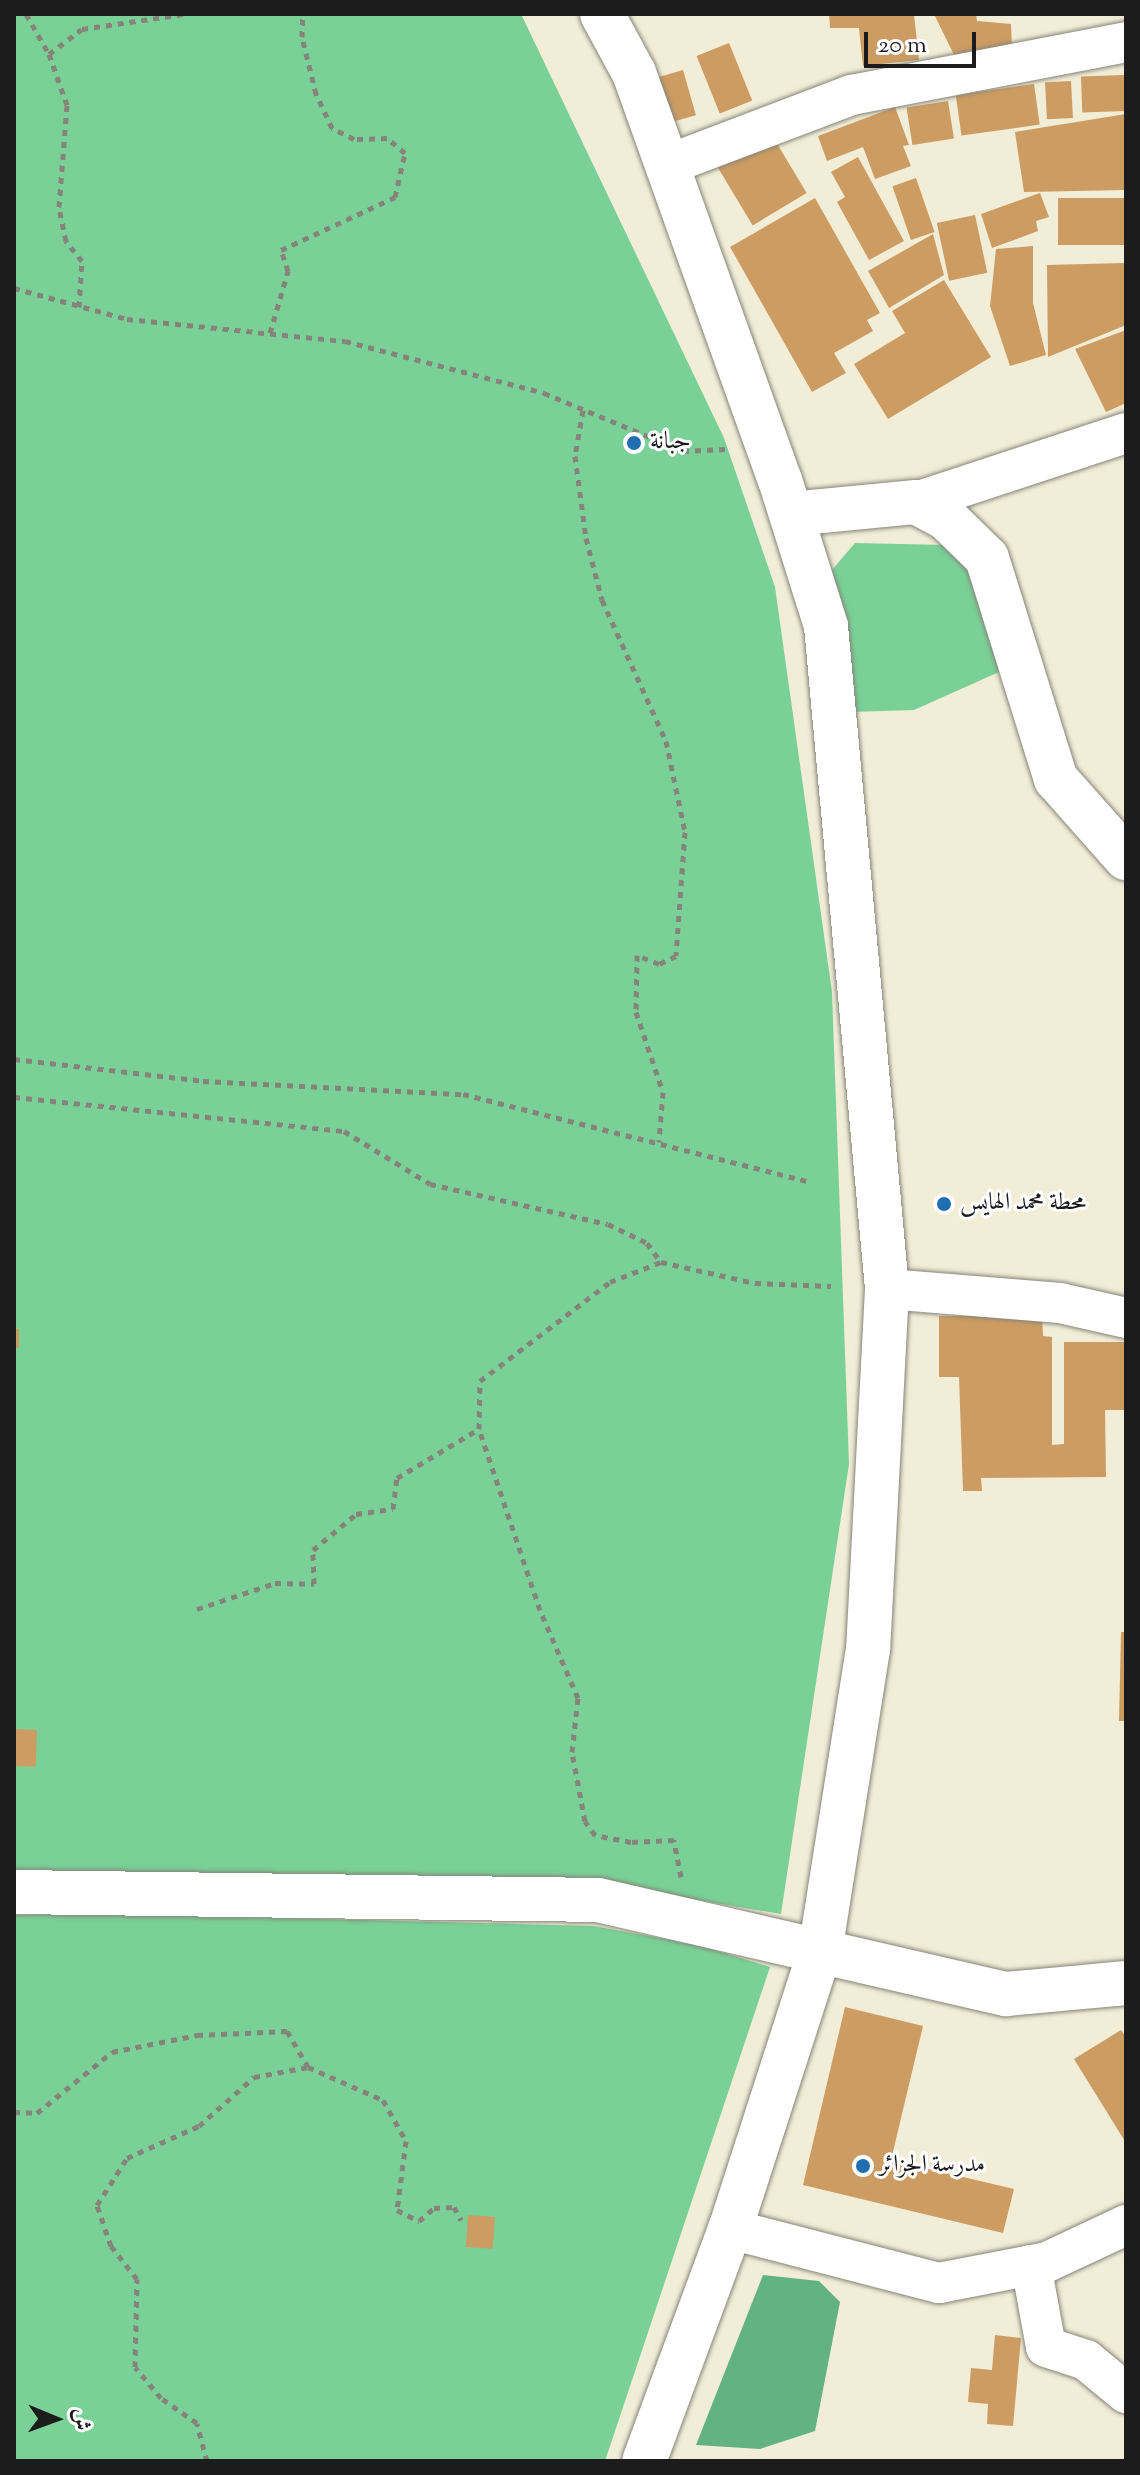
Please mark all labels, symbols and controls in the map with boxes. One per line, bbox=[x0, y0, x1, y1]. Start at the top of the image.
scale bar bbox=[868, 16, 980, 66]
text: 20 m bbox=[878, 29, 927, 63]
place label: جبانة bbox=[650, 429, 691, 457]
marker: جبانة bbox=[625, 434, 643, 452]
place label: محطة محمد الهايس bbox=[960, 1190, 1086, 1218]
marker: محطة محمد الهايس bbox=[935, 1195, 953, 1213]
place label: مدرسة الجزائر bbox=[879, 2152, 985, 2180]
marker: مدرسة الجزائر bbox=[854, 2157, 872, 2175]
north arrow bbox=[16, 2379, 96, 2459]
text: ش bbox=[64, 2408, 96, 2431]

